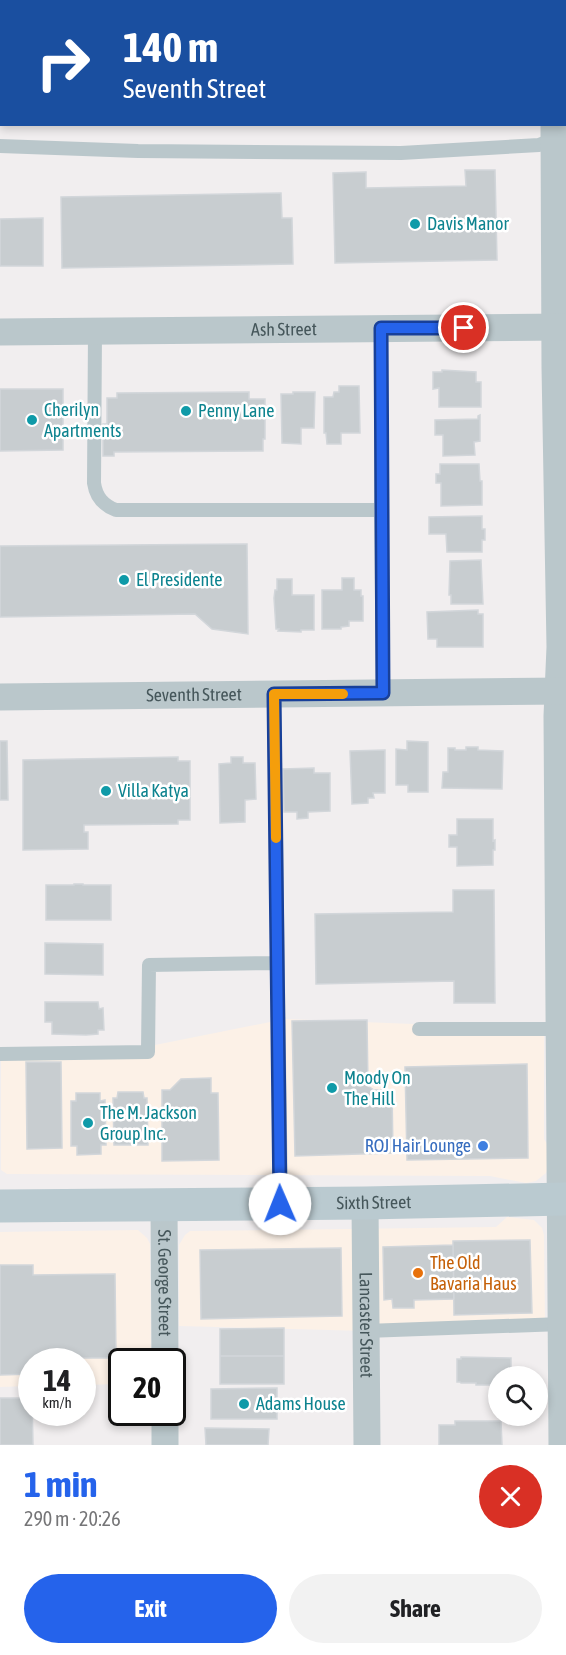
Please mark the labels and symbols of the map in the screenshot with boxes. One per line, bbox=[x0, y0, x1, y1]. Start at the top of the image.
place label: Davis Manor bbox=[427, 213, 509, 234]
marker: Davis Manor bbox=[408, 217, 422, 231]
pin bbox=[438, 302, 489, 353]
street label: Ash Street bbox=[251, 318, 317, 340]
place label: Cherilyn Apartments bbox=[44, 399, 121, 441]
place label: Penny Lane bbox=[198, 400, 274, 421]
marker: Penny Lane bbox=[179, 404, 193, 418]
marker: Cherilyn Apartments bbox=[25, 413, 39, 427]
place label: El Presidente bbox=[136, 569, 222, 590]
marker: El Presidente bbox=[117, 573, 131, 587]
street label: Seventh Street bbox=[146, 683, 242, 705]
place label: Villa Katya bbox=[118, 780, 189, 801]
marker: Villa Katya bbox=[99, 784, 113, 798]
place label: Moody On The Hill bbox=[344, 1067, 411, 1109]
marker: Moody On The Hill bbox=[325, 1081, 339, 1095]
place label: The M. Jackson Group Inc. bbox=[100, 1102, 197, 1144]
marker: The M. Jackson Group Inc. bbox=[81, 1116, 95, 1130]
place label: ROJ Hair Lounge bbox=[365, 1135, 471, 1156]
marker: ROJ Hair Lounge bbox=[476, 1139, 490, 1153]
position arrow bbox=[248, 1172, 312, 1236]
street label: Sixth Street bbox=[336, 1191, 412, 1213]
street label: St. George Street bbox=[154, 1229, 176, 1337]
place label: The Old Bavaria Haus bbox=[430, 1252, 517, 1294]
marker: The Old Bavaria Haus bbox=[411, 1266, 425, 1280]
street label: Lancaster Street bbox=[356, 1272, 377, 1378]
speed limit sign: 20 bbox=[108, 1348, 186, 1426]
place label: Adams House bbox=[256, 1393, 346, 1414]
marker: Adams House bbox=[237, 1397, 251, 1411]

